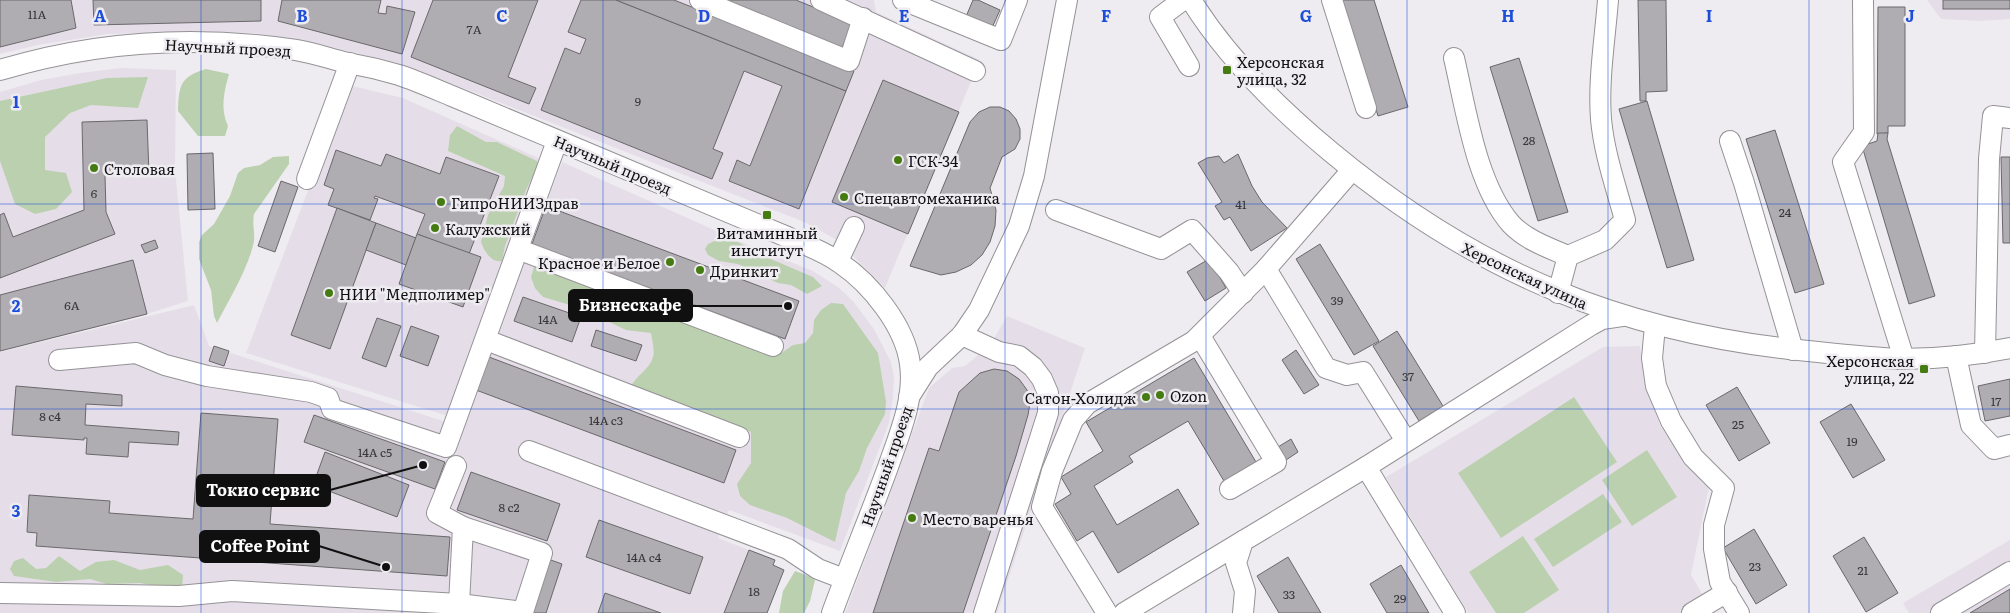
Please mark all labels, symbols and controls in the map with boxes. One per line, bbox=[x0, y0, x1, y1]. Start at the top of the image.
text: A bbox=[94, 3, 106, 27]
text: B bbox=[296, 3, 308, 27]
text: C bbox=[496, 3, 508, 27]
text: D bbox=[698, 3, 710, 27]
text: E bbox=[899, 3, 910, 27]
text: F bbox=[1101, 3, 1111, 27]
text: G bbox=[1300, 3, 1312, 27]
text: H bbox=[1501, 3, 1515, 27]
text: I bbox=[1706, 3, 1712, 27]
text: J bbox=[1905, 3, 1915, 27]
house number: 11А bbox=[28, 5, 46, 23]
house number: 7А bbox=[467, 20, 482, 38]
street label: Научный проезд bbox=[164, 32, 292, 62]
place label: Херсонская улица, 32 bbox=[1237, 50, 1324, 90]
marker: Херсонская улица, 32 bbox=[1221, 64, 1233, 76]
text: 1 bbox=[13, 89, 20, 113]
house number: 9 bbox=[635, 92, 641, 110]
street label: Научный проезд bbox=[550, 129, 676, 199]
house number: 28 bbox=[1523, 131, 1536, 149]
place label: ГСК-34 bbox=[908, 149, 958, 172]
marker: ГСК-34 bbox=[892, 154, 904, 166]
place label: Столовая bbox=[104, 157, 175, 180]
marker: Столовая bbox=[88, 162, 100, 174]
house number: 6 bbox=[91, 184, 98, 202]
place label: Спецавтомеханика bbox=[854, 186, 1001, 209]
place label: ГипроНИИЗдрав bbox=[451, 191, 579, 214]
marker: Спецавтомеханика bbox=[838, 191, 850, 203]
house number: 41 bbox=[1235, 195, 1247, 213]
marker: ГипроНИИЗдрав bbox=[435, 196, 447, 208]
house number: 24 bbox=[1779, 203, 1792, 221]
marker: Витаминный институт bbox=[761, 209, 773, 221]
place label: Калужский bbox=[445, 217, 531, 240]
place label: Витаминный институт bbox=[716, 221, 818, 261]
marker: Калужский bbox=[429, 222, 441, 234]
street label: Херсонская улица bbox=[1458, 236, 1593, 315]
place label: Красное и Белое bbox=[538, 251, 660, 274]
marker: Красное и Белое bbox=[664, 256, 676, 268]
place label: Дринкит bbox=[710, 259, 779, 282]
marker: Дринкит bbox=[694, 264, 706, 276]
place label: НИИ "Медполимер" bbox=[339, 282, 490, 305]
marker: НИИ "Медполимер" bbox=[323, 287, 335, 299]
callout: Бизнескафе bbox=[569, 290, 692, 321]
house number: 39 bbox=[1331, 291, 1343, 309]
text: Бизнескафе bbox=[579, 292, 681, 316]
text: 2 bbox=[12, 293, 21, 317]
house number: 6А bbox=[64, 296, 80, 314]
house number: 14А bbox=[538, 310, 558, 328]
place label: Херсонская улица, 22 bbox=[1827, 349, 1914, 389]
marker: Херсонская улица, 22 bbox=[1918, 363, 1930, 375]
house number: 37 bbox=[1402, 367, 1414, 385]
place label: Ozon bbox=[1170, 384, 1207, 407]
place label: Сатон-Холидж bbox=[1025, 386, 1136, 409]
marker: Ozon bbox=[1154, 389, 1166, 401]
marker: Сатон-Холидж bbox=[1140, 391, 1152, 403]
house number: 17 bbox=[1991, 392, 2001, 410]
street label: Научный проезд bbox=[855, 403, 917, 529]
house number: 8 с4 bbox=[39, 407, 61, 425]
house number: 14А с3 bbox=[589, 411, 623, 429]
house number: 25 bbox=[1732, 415, 1744, 433]
house number: 19 bbox=[1846, 432, 1858, 450]
house number: 14А с5 bbox=[358, 443, 392, 461]
callout: Токио сервис bbox=[197, 475, 330, 506]
text: Токио сервис bbox=[206, 477, 320, 501]
text: 3 bbox=[12, 498, 21, 522]
house number: 8 с2 bbox=[498, 498, 520, 516]
place label: Место варенья bbox=[922, 507, 1034, 530]
marker: Место варенья bbox=[906, 512, 918, 524]
callout: Coffee Point bbox=[200, 531, 319, 562]
text: Coffee Point bbox=[211, 533, 309, 557]
house number: 14А с4 bbox=[627, 548, 662, 566]
house number: 23 bbox=[1749, 557, 1761, 575]
house number: 21 bbox=[1858, 561, 1869, 579]
house number: 18 bbox=[748, 582, 760, 600]
house number: 33 bbox=[1283, 585, 1295, 603]
house number: 29 bbox=[1394, 589, 1406, 607]

